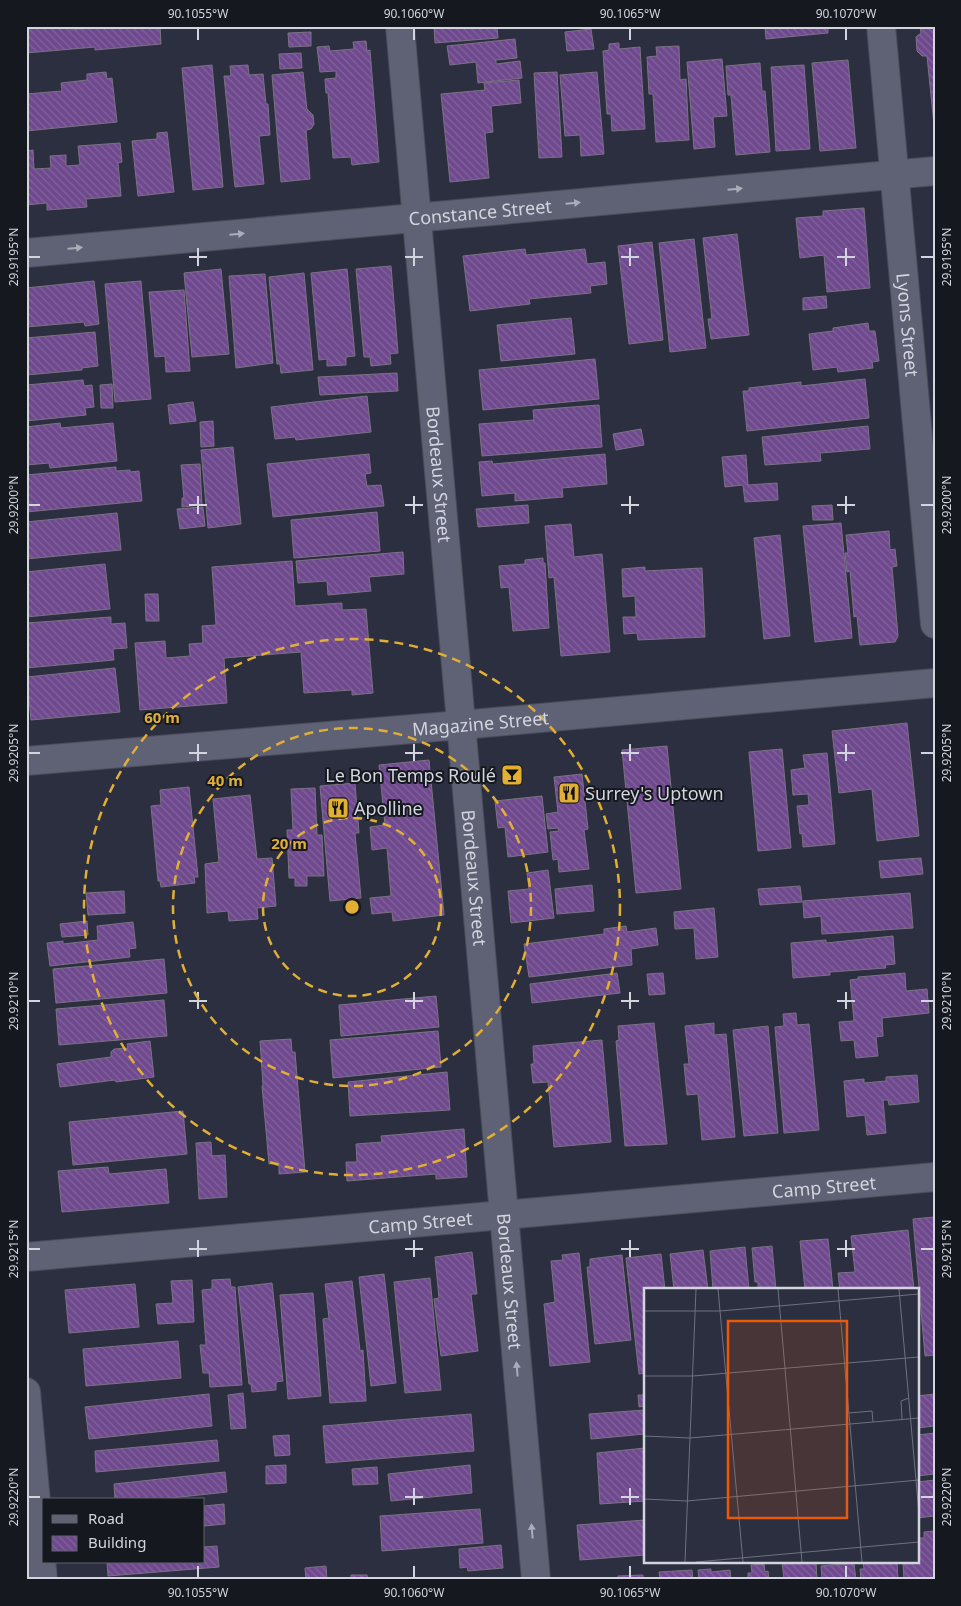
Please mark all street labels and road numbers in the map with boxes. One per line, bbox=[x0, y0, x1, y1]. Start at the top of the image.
street label: Constance Street bbox=[408, 194, 553, 230]
street label: Lyons Street bbox=[891, 272, 925, 378]
street label: Bordeaux Street bbox=[421, 405, 457, 544]
street label: Magazine Street bbox=[411, 705, 550, 741]
street label: Bordeaux Street bbox=[457, 809, 492, 947]
street label: Camp Street bbox=[771, 1170, 877, 1203]
street label: Camp Street bbox=[367, 1206, 474, 1239]
street label: Bordeaux Street bbox=[492, 1212, 528, 1351]

